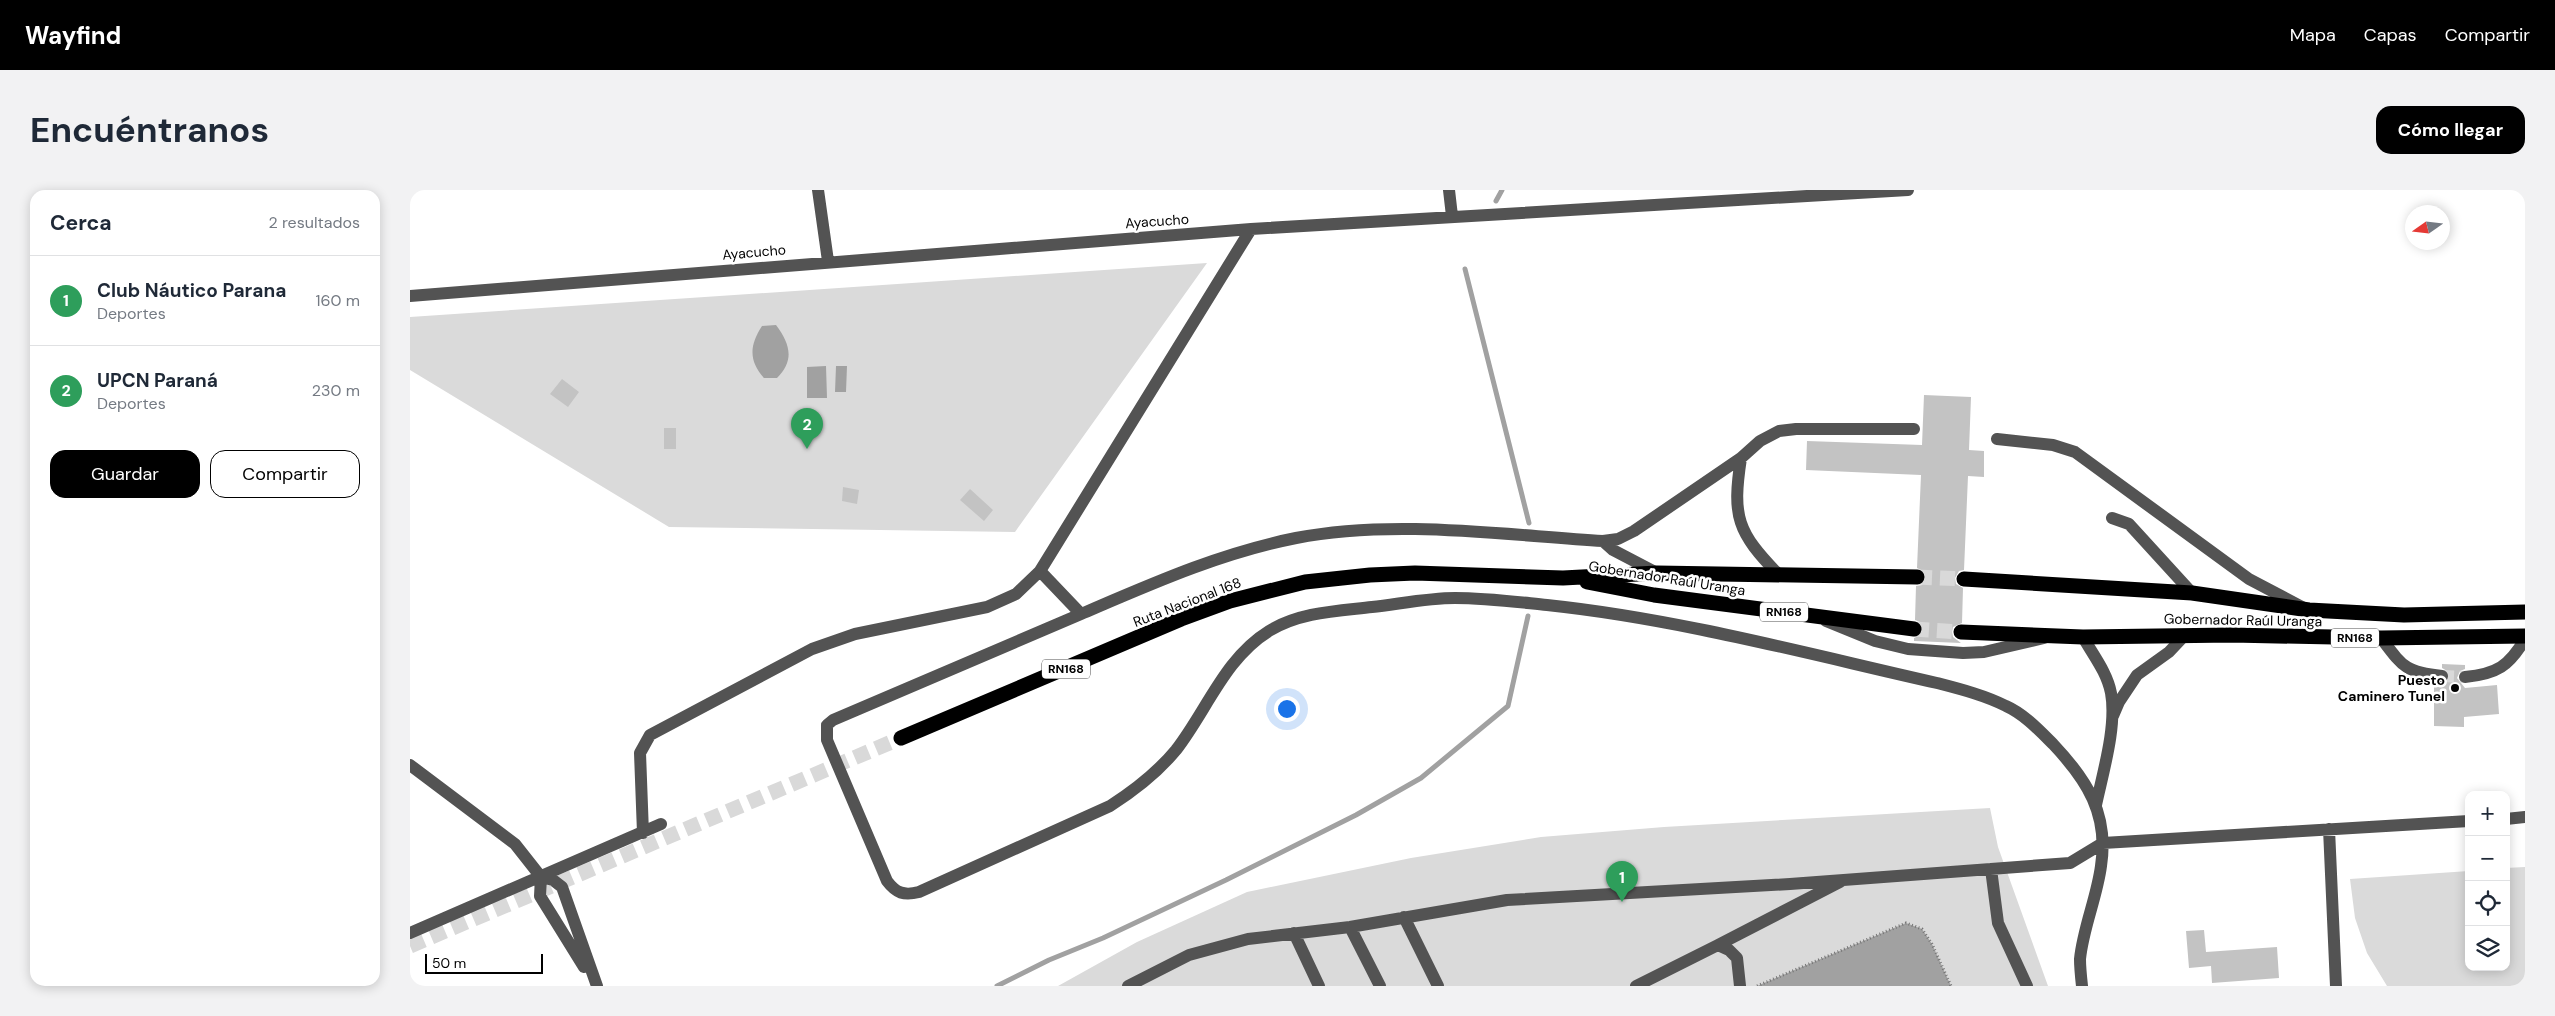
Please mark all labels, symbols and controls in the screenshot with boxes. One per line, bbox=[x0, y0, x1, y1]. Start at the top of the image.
text: Wayfind bbox=[25, 20, 121, 51]
text: Mapa bbox=[2290, 23, 2336, 47]
text: Capas bbox=[2364, 23, 2417, 47]
text: Compartir bbox=[2445, 23, 2530, 47]
button: Cómo llegar bbox=[2376, 106, 2525, 154]
text: Encuéntranos bbox=[30, 107, 269, 153]
north arrow bbox=[2405, 205, 2450, 250]
text: Cerca bbox=[50, 209, 112, 237]
street label: Ayacucho bbox=[1125, 210, 1189, 232]
text: 2 resultados bbox=[269, 212, 360, 233]
street label: Ayacucho bbox=[721, 240, 787, 264]
text: Club Náutico Parana bbox=[97, 278, 286, 303]
text: 1 bbox=[63, 290, 69, 311]
text: 160 m bbox=[316, 290, 360, 311]
text: Deportes bbox=[97, 303, 166, 324]
text: UPCN Paraná bbox=[97, 368, 218, 393]
text: 2 bbox=[61, 380, 71, 401]
text: 230 m bbox=[312, 380, 360, 401]
text: Deportes bbox=[97, 393, 166, 414]
pin: 2 bbox=[791, 408, 823, 449]
button: Guardar bbox=[50, 450, 200, 498]
button: Compartir bbox=[210, 450, 360, 498]
street label: Gobernador Raúl Uranga bbox=[1587, 557, 1747, 599]
street label: Ruta Nacional 168 bbox=[1130, 573, 1244, 631]
road number: RN168 bbox=[1760, 602, 1808, 622]
street label: Gobernador Raúl Uranga bbox=[2164, 610, 2322, 630]
road number: RN168 bbox=[2331, 628, 2379, 648]
road number: RN168 bbox=[1042, 659, 1090, 678]
place label: Puesto Caminero Tunel bbox=[2338, 671, 2445, 705]
marker: Puesto Caminero Tunel bbox=[2449, 682, 2461, 694]
your location bbox=[1274, 696, 1300, 722]
map controls bbox=[2465, 791, 2510, 971]
button: + bbox=[2465, 791, 2510, 836]
button: − bbox=[2465, 836, 2510, 881]
pin: 1 bbox=[1606, 861, 1638, 902]
button: locate bbox=[2465, 881, 2510, 926]
button: layers bbox=[2465, 926, 2510, 971]
scale bar bbox=[425, 951, 542, 974]
text: 50 m bbox=[432, 954, 466, 972]

